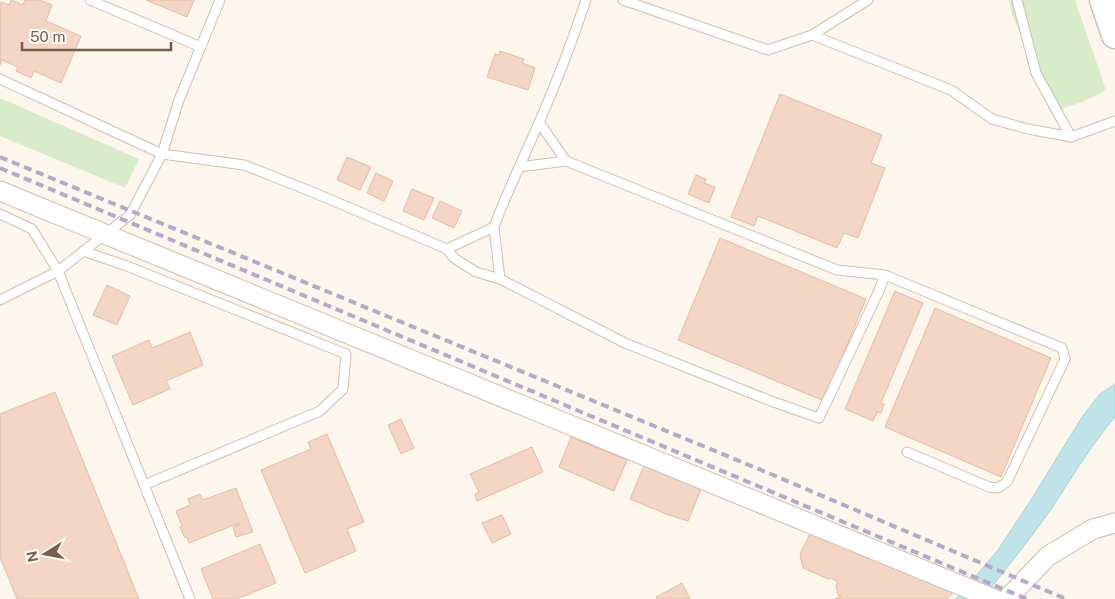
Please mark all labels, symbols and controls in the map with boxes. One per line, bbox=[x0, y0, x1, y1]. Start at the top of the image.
scale bar bbox=[22, 20, 171, 52]
text: 50 m bbox=[30, 28, 65, 45]
north arrow bbox=[20, 529, 70, 579]
text: N bbox=[23, 550, 41, 563]

